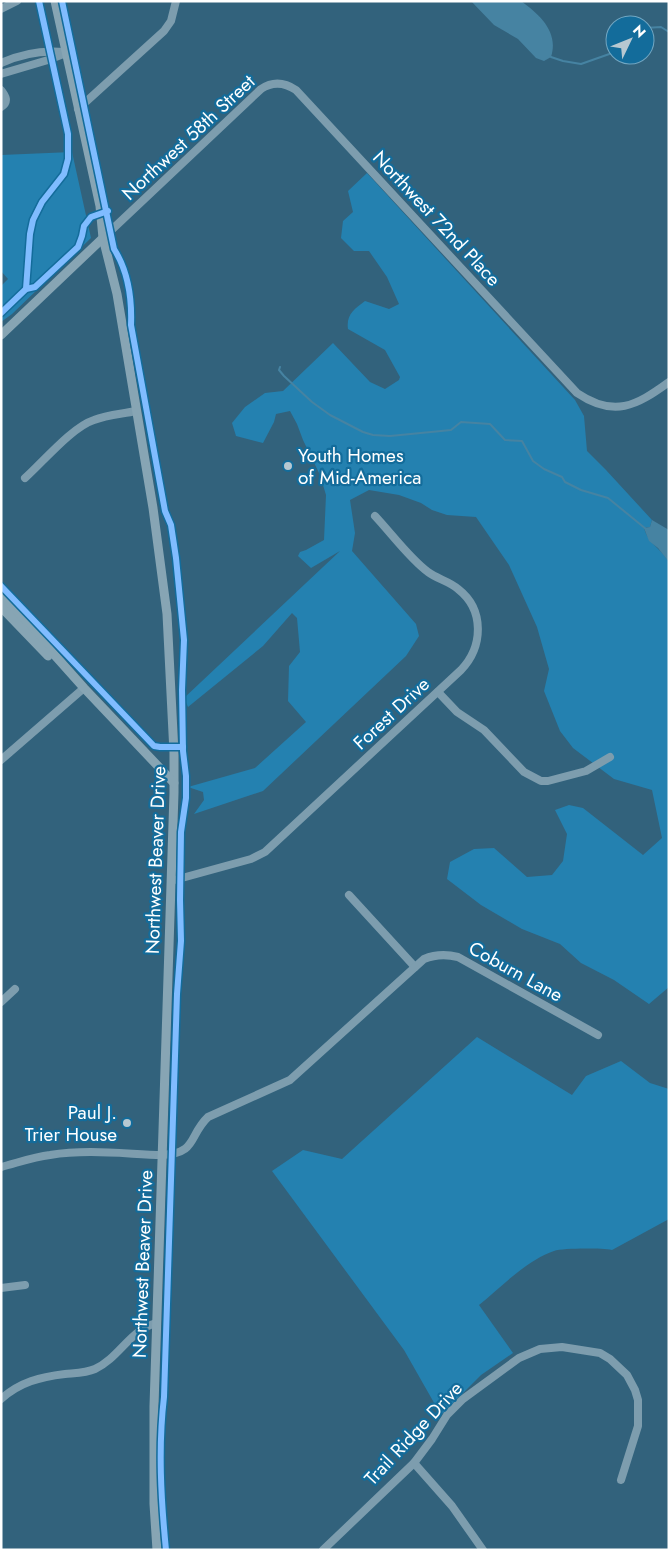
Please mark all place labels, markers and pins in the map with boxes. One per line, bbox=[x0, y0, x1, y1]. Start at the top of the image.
place label: Youth Homes of Mid-America bbox=[298, 442, 421, 491]
marker: Youth Homes of Mid-America bbox=[282, 460, 294, 472]
place label: Paul J. Trier House bbox=[25, 1099, 117, 1148]
marker: Paul J. Trier House bbox=[121, 1117, 133, 1129]

